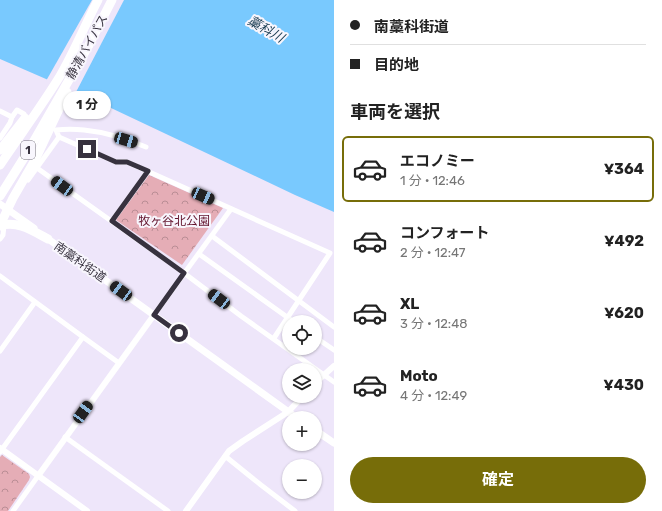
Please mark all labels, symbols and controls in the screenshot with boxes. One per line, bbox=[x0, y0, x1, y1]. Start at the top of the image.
street label: 静清バイパス bbox=[63, 12, 111, 82]
water label: 藁科川 bbox=[245, 13, 288, 46]
text: 南藁科街道 bbox=[374, 18, 449, 36]
text: 目的地 bbox=[374, 56, 419, 74]
callout: 1 分 bbox=[63, 91, 111, 119]
text: 1 分 bbox=[76, 97, 98, 112]
text: 車両を選択 bbox=[350, 101, 440, 123]
car bbox=[113, 131, 139, 149]
route end bbox=[78, 140, 96, 158]
road number: 1 bbox=[21, 141, 35, 159]
icon: car bbox=[352, 151, 388, 187]
text: エコノミー bbox=[400, 152, 475, 170]
text: ¥364 bbox=[604, 160, 644, 178]
text: 1 分 · 12:46 bbox=[400, 173, 465, 188]
car bbox=[49, 174, 75, 198]
car bbox=[190, 186, 216, 206]
park label: 牧ヶ谷北公園 bbox=[138, 214, 210, 228]
icon: car bbox=[352, 223, 388, 259]
text: コンフォート bbox=[400, 224, 490, 242]
text: ¥492 bbox=[604, 232, 644, 250]
street label: 南藁科街道 bbox=[51, 239, 109, 285]
text: 2 分 · 12:47 bbox=[400, 245, 466, 260]
car bbox=[108, 279, 134, 303]
car bbox=[206, 287, 232, 311]
icon: car bbox=[352, 295, 388, 331]
text: XL bbox=[400, 295, 419, 313]
text: ¥620 bbox=[604, 304, 644, 322]
map controls bbox=[282, 315, 322, 499]
button: locate bbox=[282, 315, 322, 355]
text: 3 分 · 12:48 bbox=[400, 316, 468, 331]
route start bbox=[170, 324, 188, 342]
button: layers bbox=[282, 363, 322, 403]
icon: car bbox=[352, 367, 388, 403]
text: Moto bbox=[400, 367, 438, 385]
text: ¥430 bbox=[603, 376, 644, 394]
text: 4 分 · 12:49 bbox=[400, 388, 467, 403]
car bbox=[71, 399, 95, 425]
button: + bbox=[282, 411, 322, 451]
button: 確定 bbox=[350, 457, 646, 503]
button: − bbox=[282, 459, 322, 499]

